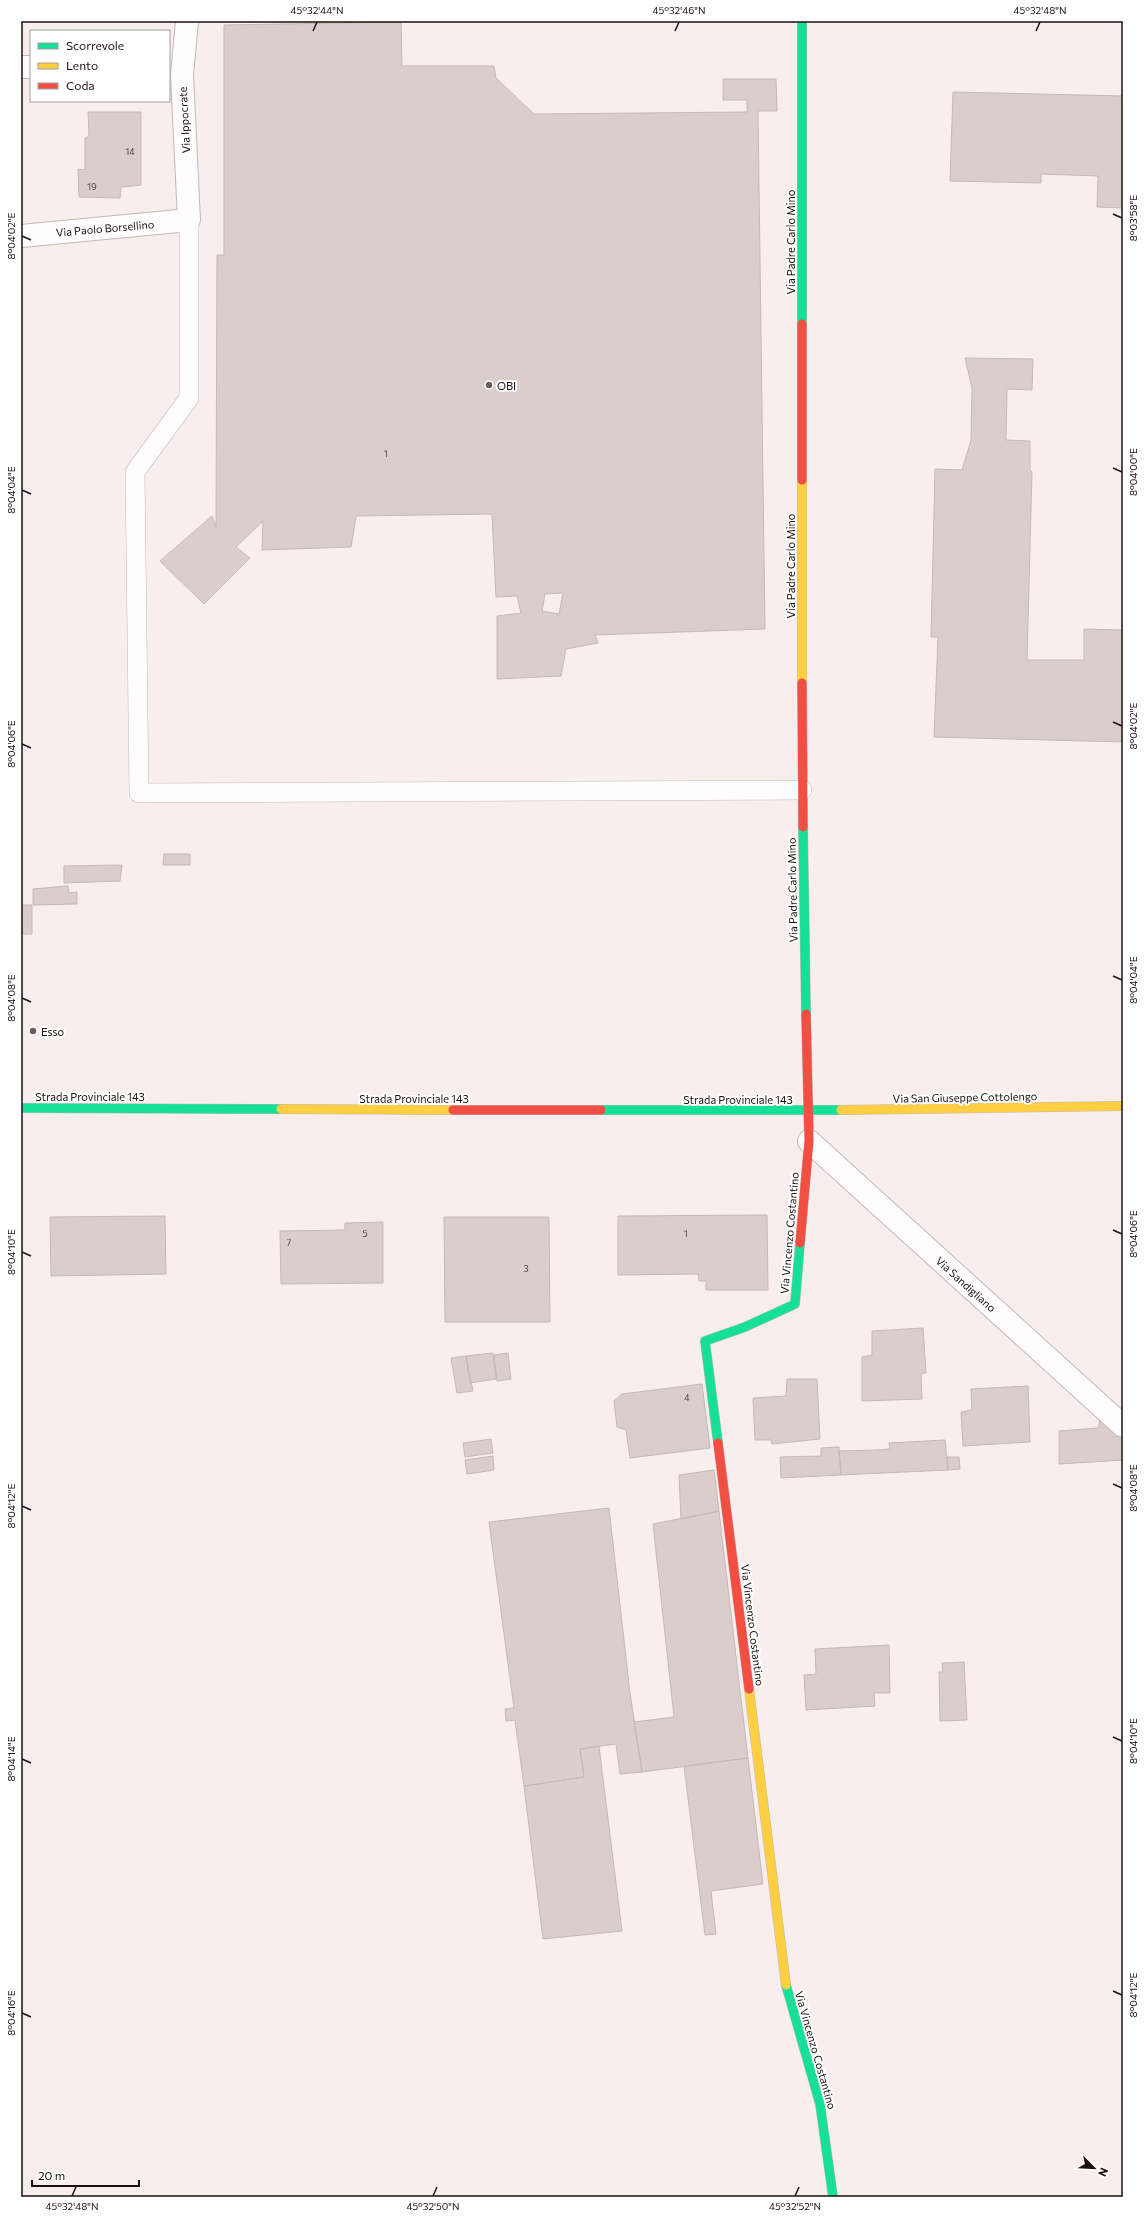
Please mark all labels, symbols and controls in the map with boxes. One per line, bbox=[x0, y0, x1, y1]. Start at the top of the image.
text: 45°32'44"N bbox=[291, 4, 343, 16]
text: 45°32'46"N bbox=[652, 4, 706, 16]
text: 45°32'48"N bbox=[1013, 4, 1067, 16]
legend bbox=[30, 30, 170, 102]
text: Scorrevole bbox=[66, 38, 124, 52]
text: Lento bbox=[66, 58, 98, 72]
text: Coda bbox=[66, 78, 95, 92]
street label: Via Ippocrate bbox=[176, 86, 192, 154]
house number: 14 bbox=[125, 146, 135, 157]
house number: 19 bbox=[87, 181, 97, 192]
street label: Via Padre Carlo Mino bbox=[784, 189, 797, 294]
text: 8°03'58"E bbox=[1127, 195, 1139, 241]
text: 8°04'02"E bbox=[5, 212, 17, 260]
street label: Via Paolo Borsellino bbox=[55, 217, 155, 239]
place label: OBI bbox=[497, 379, 516, 392]
marker: OBI bbox=[484, 380, 494, 390]
house number: 1 bbox=[384, 448, 388, 459]
text: 8°04'00"E bbox=[1127, 448, 1139, 496]
text: 8°04'04"E bbox=[5, 466, 17, 514]
street label: Via Padre Carlo Mino bbox=[784, 513, 797, 618]
text: 8°04'02"E bbox=[1127, 702, 1139, 750]
text: 8°04'06"E bbox=[5, 720, 17, 768]
street label: Via Padre Carlo Mino bbox=[785, 837, 799, 942]
text: 8°04'04"E bbox=[1127, 956, 1139, 1004]
text: 8°04'08"E bbox=[5, 974, 17, 1022]
place label: Esso bbox=[41, 1025, 64, 1038]
marker: Esso bbox=[28, 1026, 38, 1036]
street label: Via San Giuseppe Cottolengo bbox=[893, 1089, 1038, 1105]
street label: Strada Provinciale 143 bbox=[35, 1090, 145, 1103]
street label: Strada Provinciale 143 bbox=[359, 1092, 469, 1105]
street label: Strada Provinciale 143 bbox=[683, 1093, 793, 1106]
street label: Via Vincenzo Costantino bbox=[777, 1171, 801, 1295]
text: 8°04'06"E bbox=[1127, 1210, 1139, 1258]
house number: 5 bbox=[362, 1228, 368, 1239]
house number: 1 bbox=[684, 1228, 688, 1239]
text: 8°04'10"E bbox=[5, 1229, 17, 1275]
house number: 7 bbox=[287, 1237, 292, 1248]
street label: Via Sandigliano bbox=[933, 1254, 999, 1315]
house number: 3 bbox=[523, 1263, 529, 1274]
house number: 4 bbox=[684, 1392, 690, 1403]
text: 8°04'08"E bbox=[1127, 1464, 1139, 1512]
text: 8°04'12"E bbox=[5, 1484, 17, 1528]
street label: Via Vincenzo Costantino bbox=[739, 1563, 767, 1687]
text: 8°04'10"E bbox=[1127, 1718, 1139, 1764]
text: 8°04'14"E bbox=[5, 1736, 17, 1782]
text: 8°04'12"E bbox=[1127, 1973, 1139, 2017]
street label: Via Vincenzo Costantino bbox=[793, 1989, 839, 2111]
text: 8°04'16"E bbox=[5, 1990, 17, 2036]
north arrow bbox=[1074, 2148, 1114, 2188]
scale bar bbox=[32, 2162, 139, 2188]
text: N bbox=[1096, 2166, 1111, 2179]
text: 20 m bbox=[38, 2168, 65, 2182]
text: 45°32'48"N bbox=[45, 2200, 99, 2212]
text: 45°32'50"N bbox=[406, 2200, 460, 2212]
text: 45°32'52"N bbox=[769, 2200, 821, 2212]

